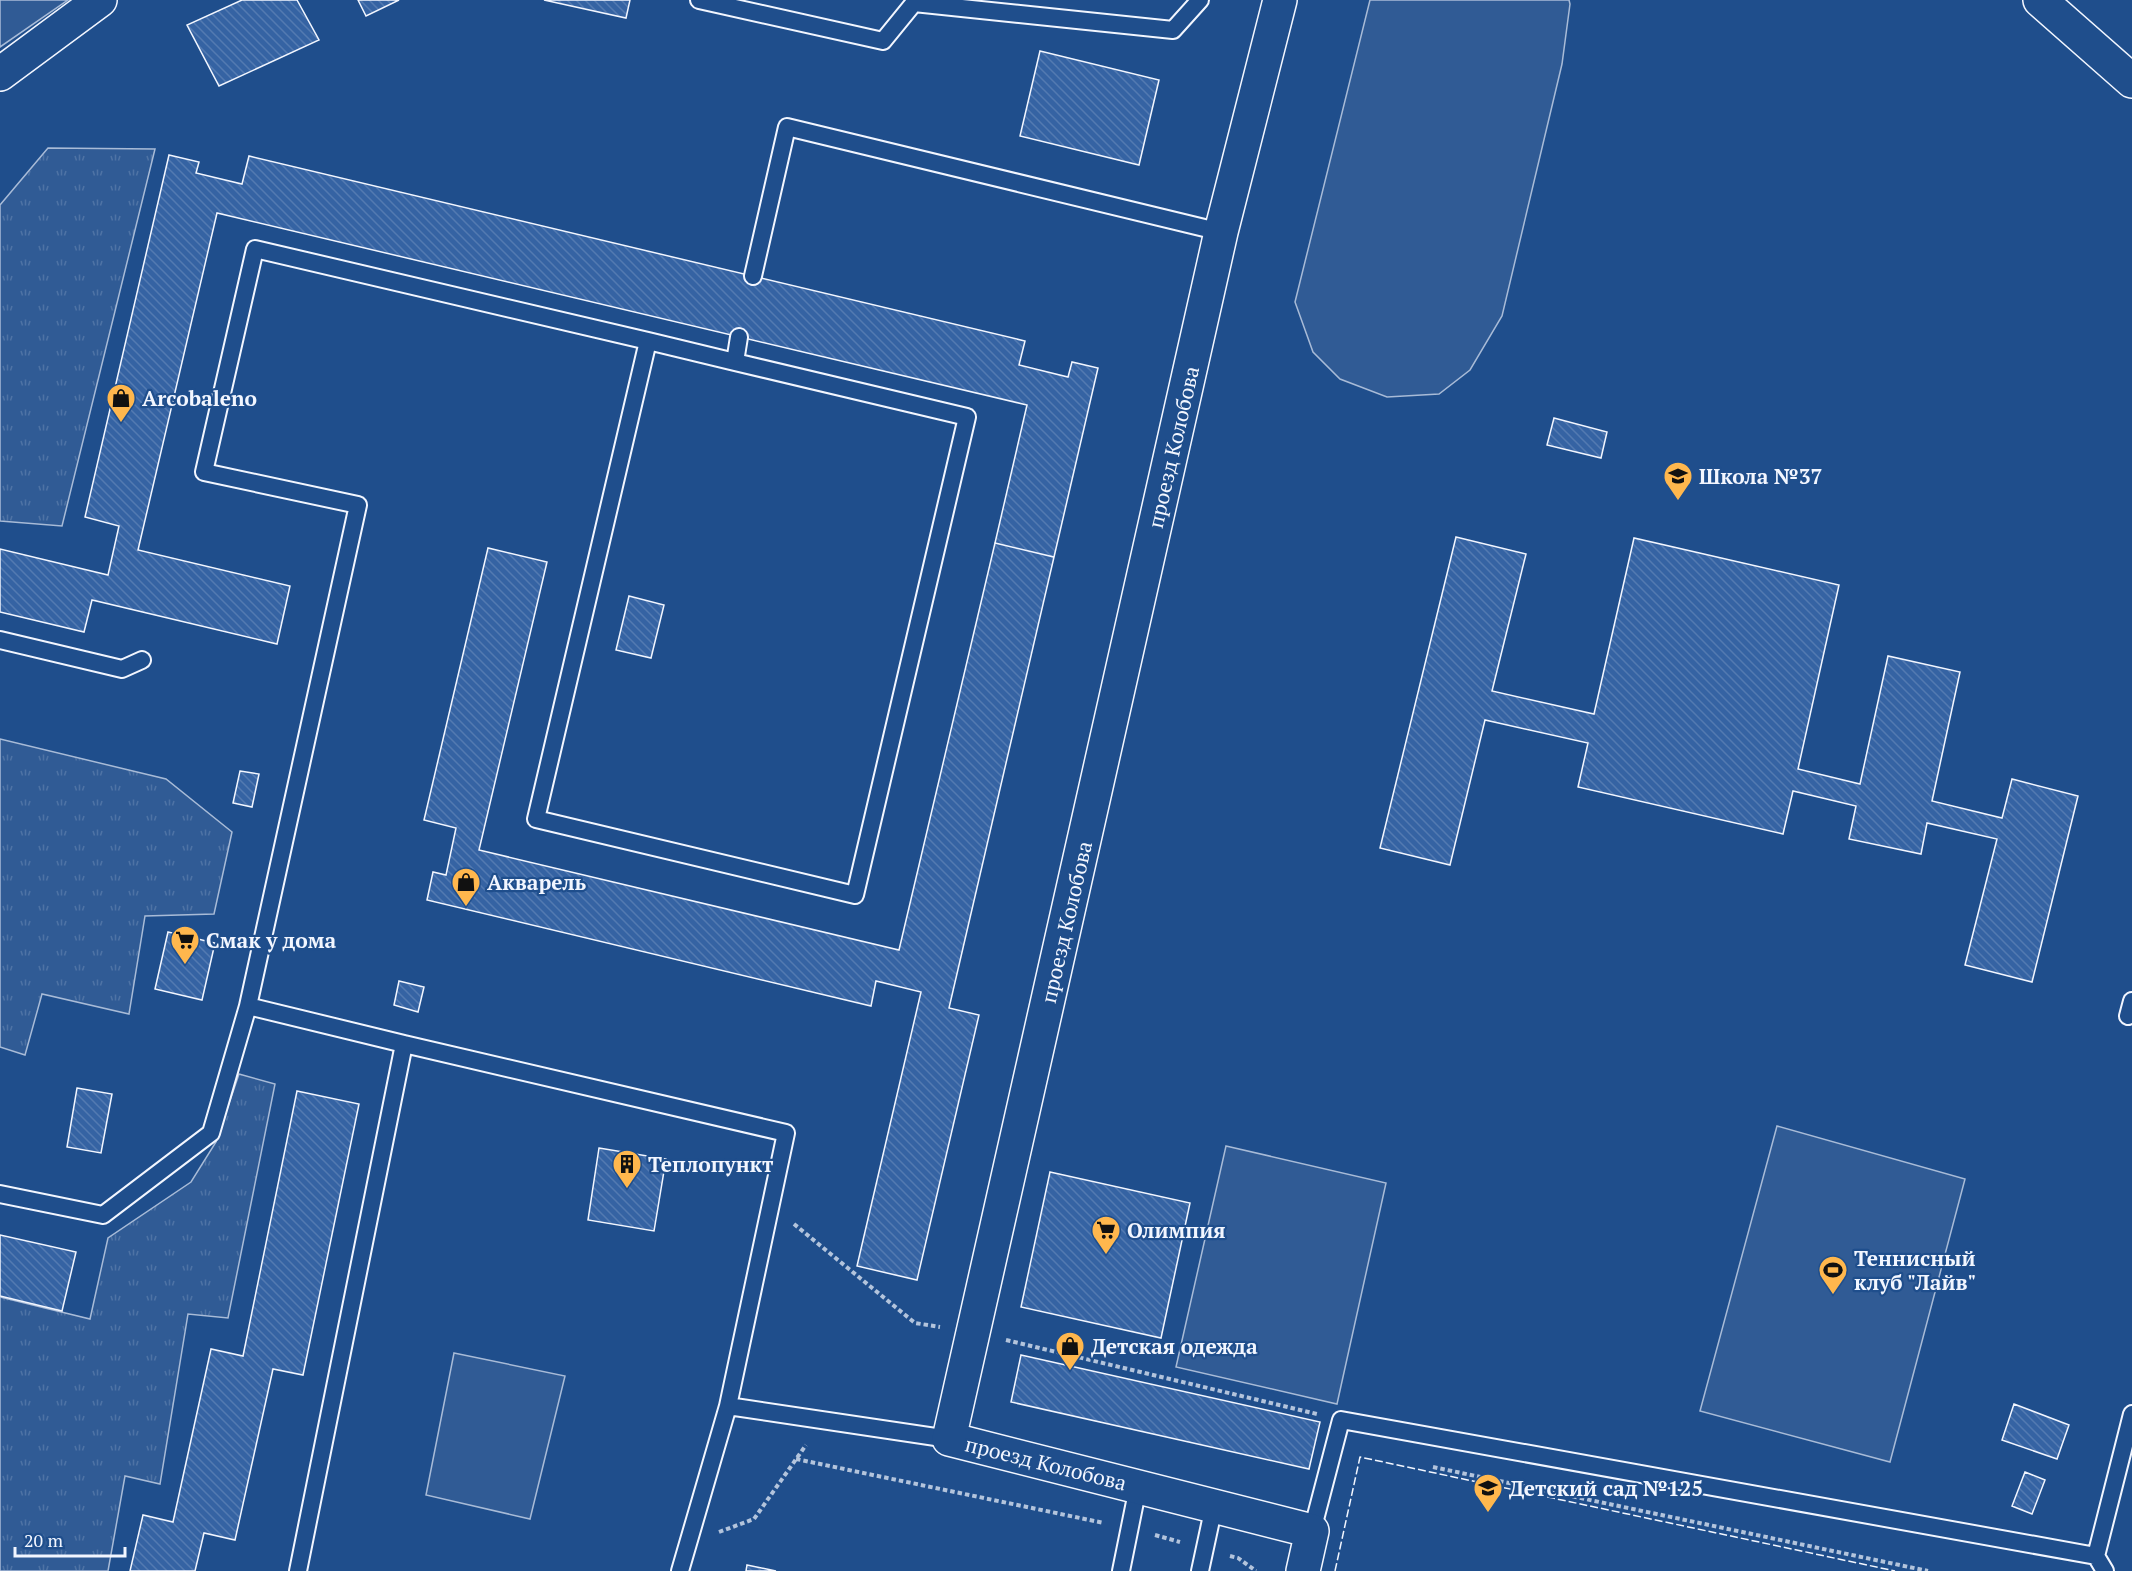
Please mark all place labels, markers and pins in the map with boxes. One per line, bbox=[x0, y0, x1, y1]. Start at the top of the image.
shop icon: Arcobaleno bbox=[105, 382, 137, 424]
place label: Arcobaleno bbox=[142, 384, 257, 412]
school or university icon: Школа №37 bbox=[1662, 460, 1694, 502]
place label: Школа №37 bbox=[1699, 462, 1822, 490]
shop icon: Акварель bbox=[450, 866, 482, 908]
place label: Акварель bbox=[487, 868, 587, 896]
supermarket icon: Смак у дома bbox=[169, 924, 201, 966]
place label: Смак у дома bbox=[206, 926, 337, 954]
building icon: Теплопункт bbox=[611, 1148, 643, 1190]
place label: Теплопункт bbox=[648, 1150, 774, 1178]
supermarket icon: Олимпия bbox=[1090, 1214, 1122, 1256]
place label: Олимпия bbox=[1127, 1216, 1226, 1244]
place label: Теннисный клуб "Лайв" bbox=[1854, 1244, 1976, 1296]
sports icon: Теннисный клуб "Лайв" bbox=[1817, 1254, 1849, 1296]
shop icon: Детская одежда bbox=[1054, 1330, 1086, 1372]
place label: Детская одежда bbox=[1091, 1332, 1258, 1360]
school or university icon: Детский сад №125 bbox=[1472, 1472, 1504, 1514]
place label: Детский сад №125 bbox=[1509, 1474, 1703, 1502]

